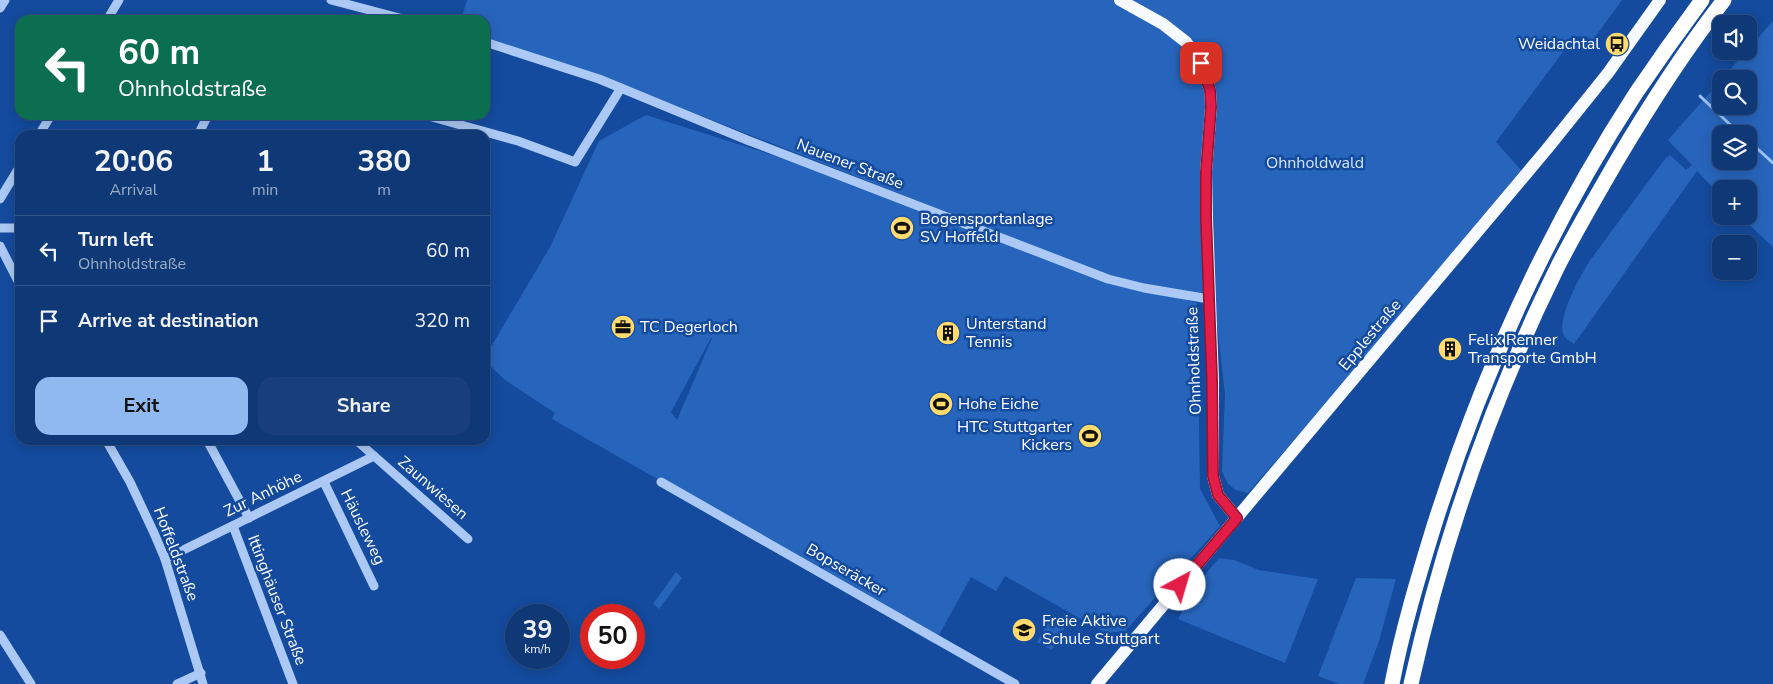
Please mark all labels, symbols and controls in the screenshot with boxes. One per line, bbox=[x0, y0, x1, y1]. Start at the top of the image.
map controls bbox=[1712, 15, 1757, 280]
button: sound bbox=[1712, 15, 1757, 60]
text: 60 m bbox=[118, 29, 200, 76]
bus stop icon: Weidachtal bbox=[1604, 31, 1630, 57]
place label: Weidachtal bbox=[1518, 33, 1600, 55]
icon: left bbox=[35, 35, 100, 100]
pin bbox=[1180, 42, 1222, 84]
icon: arrive bbox=[1187, 49, 1215, 77]
button: search bbox=[1712, 70, 1757, 115]
text: Ohnholdstraße bbox=[118, 74, 267, 104]
button: layers bbox=[1712, 125, 1757, 170]
street label: Nauener Straße bbox=[793, 133, 907, 195]
text: 20:06 bbox=[94, 141, 173, 182]
text: 1 bbox=[256, 141, 274, 182]
text: 380 bbox=[357, 141, 411, 182]
park label: Ohnholdwald bbox=[1266, 152, 1364, 174]
text: Arrival bbox=[109, 179, 158, 201]
text: min bbox=[252, 179, 278, 201]
text: m bbox=[377, 179, 391, 201]
button: + bbox=[1712, 180, 1757, 225]
place label: Bogensportanlage SV Hoffeld bbox=[920, 208, 1053, 248]
sports icon: Bogensportanlage SV Hoffeld bbox=[889, 215, 915, 241]
text: Turn left bbox=[78, 227, 153, 253]
button: − bbox=[1712, 235, 1757, 280]
icon: left bbox=[35, 237, 63, 265]
text: 60 m bbox=[426, 238, 470, 264]
text: Ohnholdstraße bbox=[78, 253, 186, 275]
street label: Epplestraße bbox=[1334, 295, 1406, 375]
icon: arrive bbox=[35, 307, 63, 335]
street label: Ohnholdstraße bbox=[1181, 307, 1207, 415]
text: Arrive at destination bbox=[78, 308, 259, 334]
text: 320 m bbox=[415, 308, 470, 334]
place label: Unterstand Tennis bbox=[966, 313, 1047, 353]
office icon: TC Degerloch bbox=[610, 314, 636, 340]
place label: TC Degerloch bbox=[640, 316, 738, 338]
building icon: Unterstand Tennis bbox=[935, 320, 961, 346]
place label: Felix Renner Transporte GmbH bbox=[1468, 329, 1597, 369]
building icon: Felix Renner Transporte GmbH bbox=[1437, 336, 1463, 362]
button: Exit bbox=[35, 377, 248, 435]
button: Share bbox=[258, 377, 470, 435]
sports icon: Hohe Eiche bbox=[928, 391, 954, 417]
place label: Hohe Eiche bbox=[958, 393, 1039, 415]
place label: HTC Stuttgarter Kickers bbox=[957, 416, 1072, 456]
sports icon: HTC Stuttgarter Kickers bbox=[1077, 423, 1103, 449]
street label: Zaunwiesen bbox=[393, 451, 473, 525]
street label: Zur Anhöhe bbox=[220, 466, 306, 522]
street label: Häusleweg bbox=[335, 485, 391, 569]
street label: Hoffeldstraße bbox=[148, 504, 204, 604]
street label: Ittinghäuser Straße bbox=[242, 532, 312, 668]
street label: Bopseräcker bbox=[802, 538, 890, 602]
position arrow bbox=[1153, 558, 1205, 610]
speed limit sign: 50 bbox=[580, 604, 645, 669]
place label: Freie Aktive Schule Stuttgart bbox=[1042, 610, 1160, 650]
text: 39 bbox=[522, 613, 553, 647]
school or university icon: Freie Aktive Schule Stuttgart bbox=[1011, 617, 1037, 643]
text: km/h bbox=[524, 641, 551, 657]

